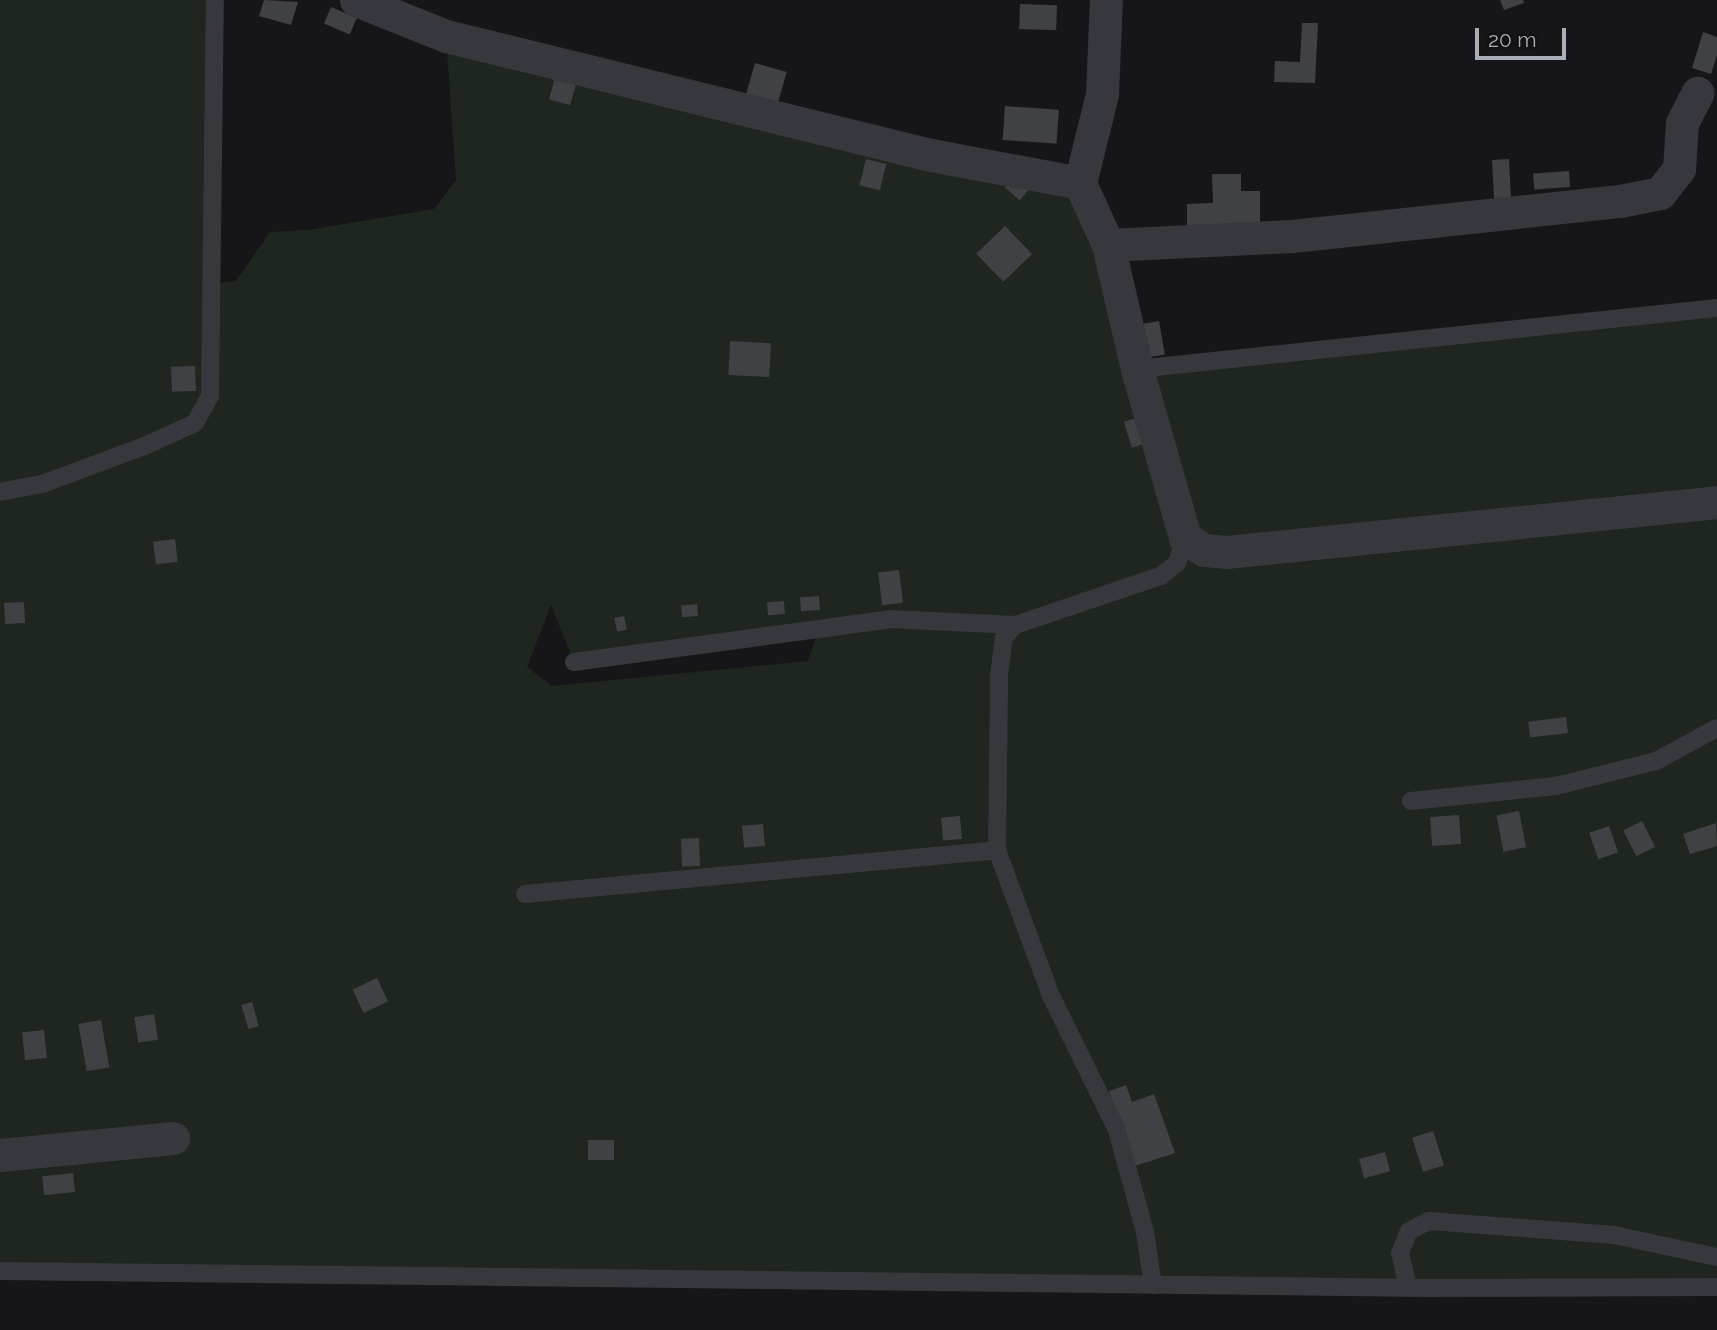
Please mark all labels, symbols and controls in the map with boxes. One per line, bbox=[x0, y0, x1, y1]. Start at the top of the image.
scale bar bbox=[1479, 14, 1570, 58]
text: 20 m bbox=[1488, 27, 1536, 52]

